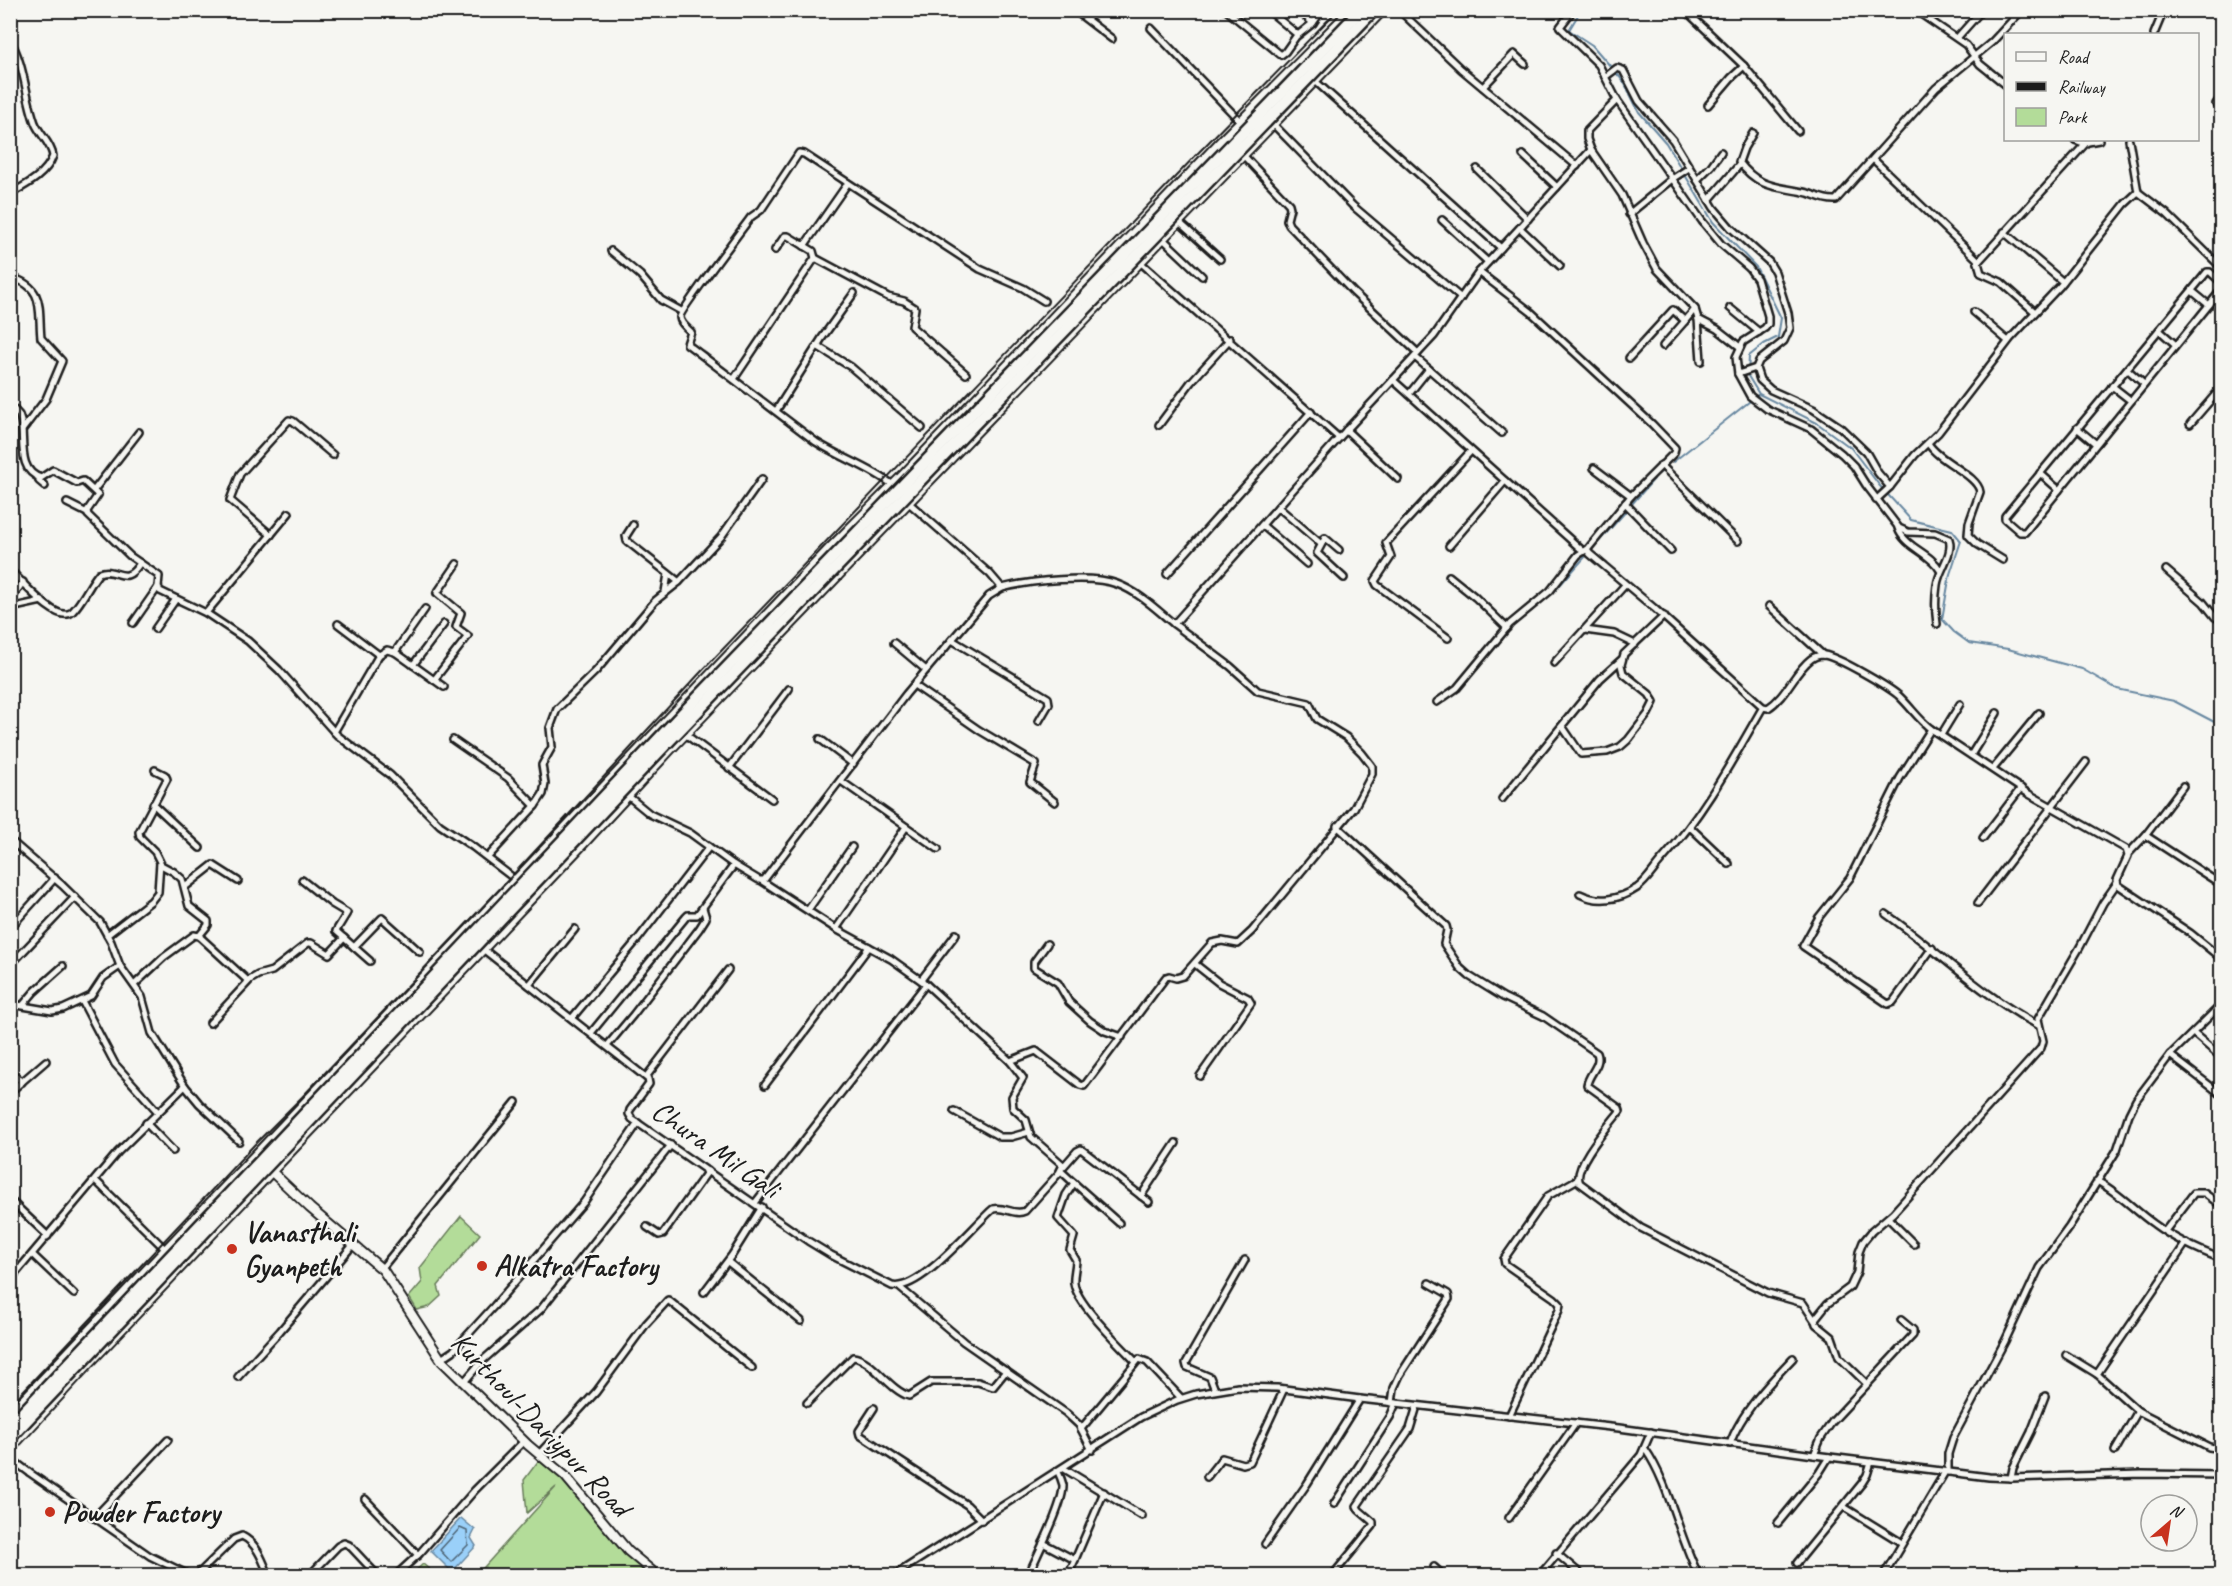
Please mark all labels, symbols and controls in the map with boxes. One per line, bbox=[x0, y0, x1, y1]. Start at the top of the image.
legend bbox=[2004, 33, 2199, 141]
text: Road bbox=[2058, 46, 2091, 68]
text: Railway bbox=[2058, 76, 2106, 98]
text: Park bbox=[2058, 106, 2088, 128]
street label: Chura Mil Gali bbox=[645, 1091, 790, 1209]
place label: Vanasthali Gyanpeth bbox=[244, 1213, 359, 1285]
marker: Vanasthali Gyanpeth bbox=[225, 1242, 239, 1256]
place label: Alkatra Factory bbox=[494, 1247, 661, 1286]
marker: Alkatra Factory bbox=[475, 1259, 489, 1273]
street label: Kurthoul-Dariypur Road bbox=[443, 1323, 642, 1528]
place label: Powder Factory bbox=[62, 1493, 223, 1531]
north arrow bbox=[2139, 1493, 2199, 1553]
text: N bbox=[2167, 1500, 2188, 1523]
marker: Powder Factory bbox=[43, 1505, 57, 1519]

